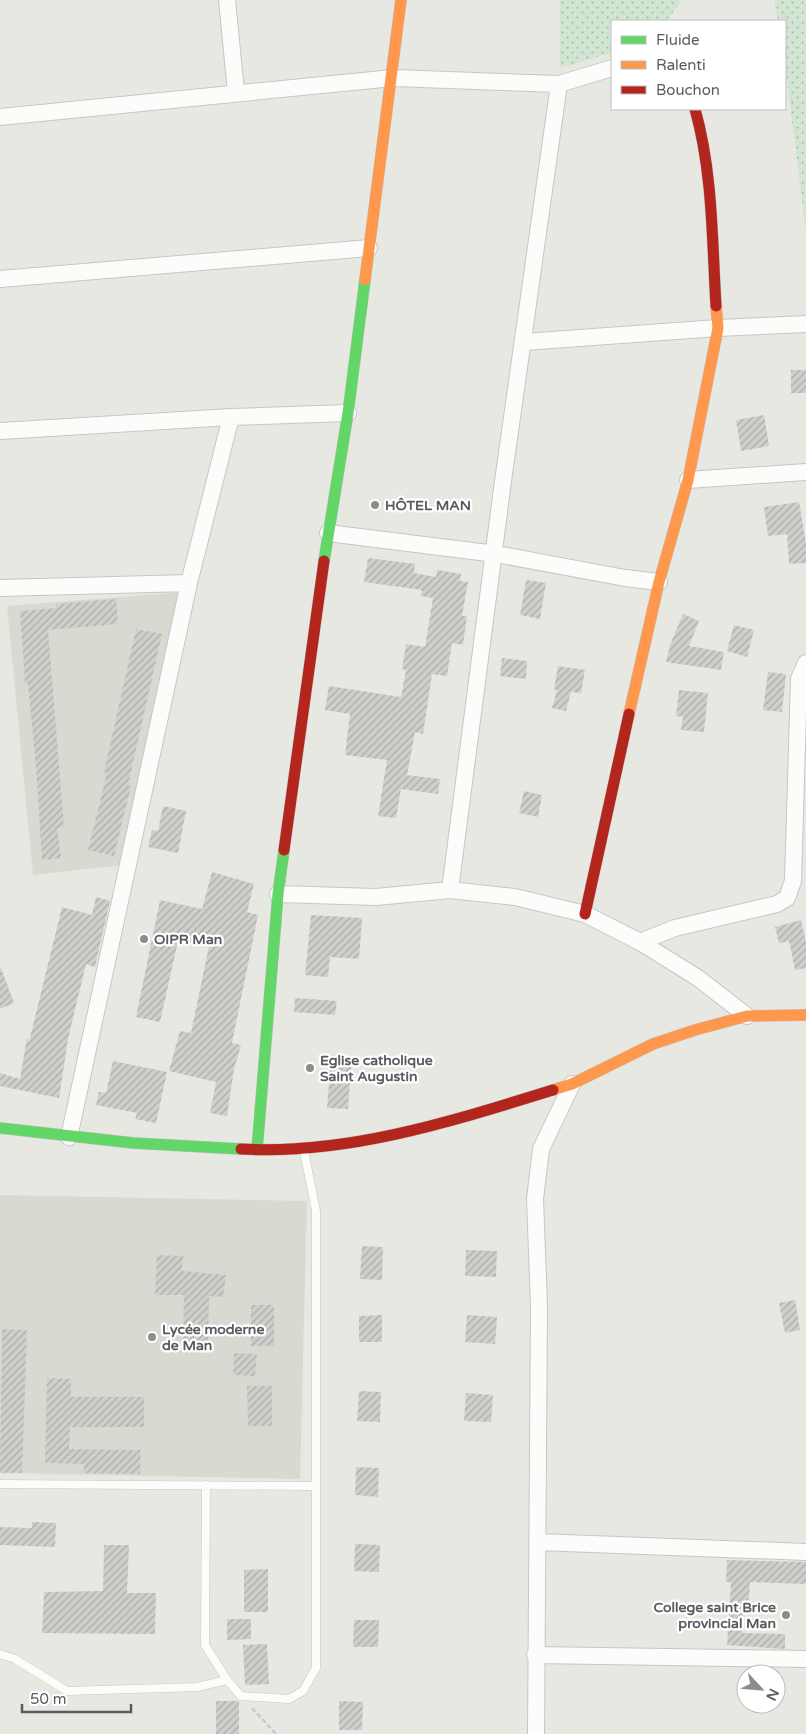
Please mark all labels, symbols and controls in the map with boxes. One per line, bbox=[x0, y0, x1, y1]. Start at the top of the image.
legend bbox=[611, 20, 786, 110]
text: Fluide bbox=[656, 31, 700, 49]
text: Ralenti bbox=[656, 56, 706, 74]
text: Bouchon bbox=[656, 81, 720, 99]
place label: HÔTEL MAN bbox=[385, 497, 471, 514]
marker: HÔTEL MAN bbox=[369, 499, 381, 511]
place label: OIPR Man bbox=[154, 931, 222, 948]
marker: OIPR Man bbox=[138, 933, 150, 945]
place label: Eglise catholique Saint Augustin bbox=[320, 1052, 433, 1085]
marker: Eglise catholique Saint Augustin bbox=[304, 1062, 316, 1074]
place label: Lycée moderne de Man bbox=[162, 1321, 264, 1354]
marker: Lycée moderne de Man bbox=[146, 1331, 158, 1343]
place label: College saint Brice provincial Man bbox=[653, 1599, 776, 1632]
marker: College saint Brice provincial Man bbox=[780, 1609, 792, 1621]
north arrow bbox=[736, 1664, 786, 1714]
scale bar bbox=[22, 1682, 131, 1714]
text: N bbox=[762, 1686, 782, 1703]
text: 50 m bbox=[30, 1690, 67, 1708]

